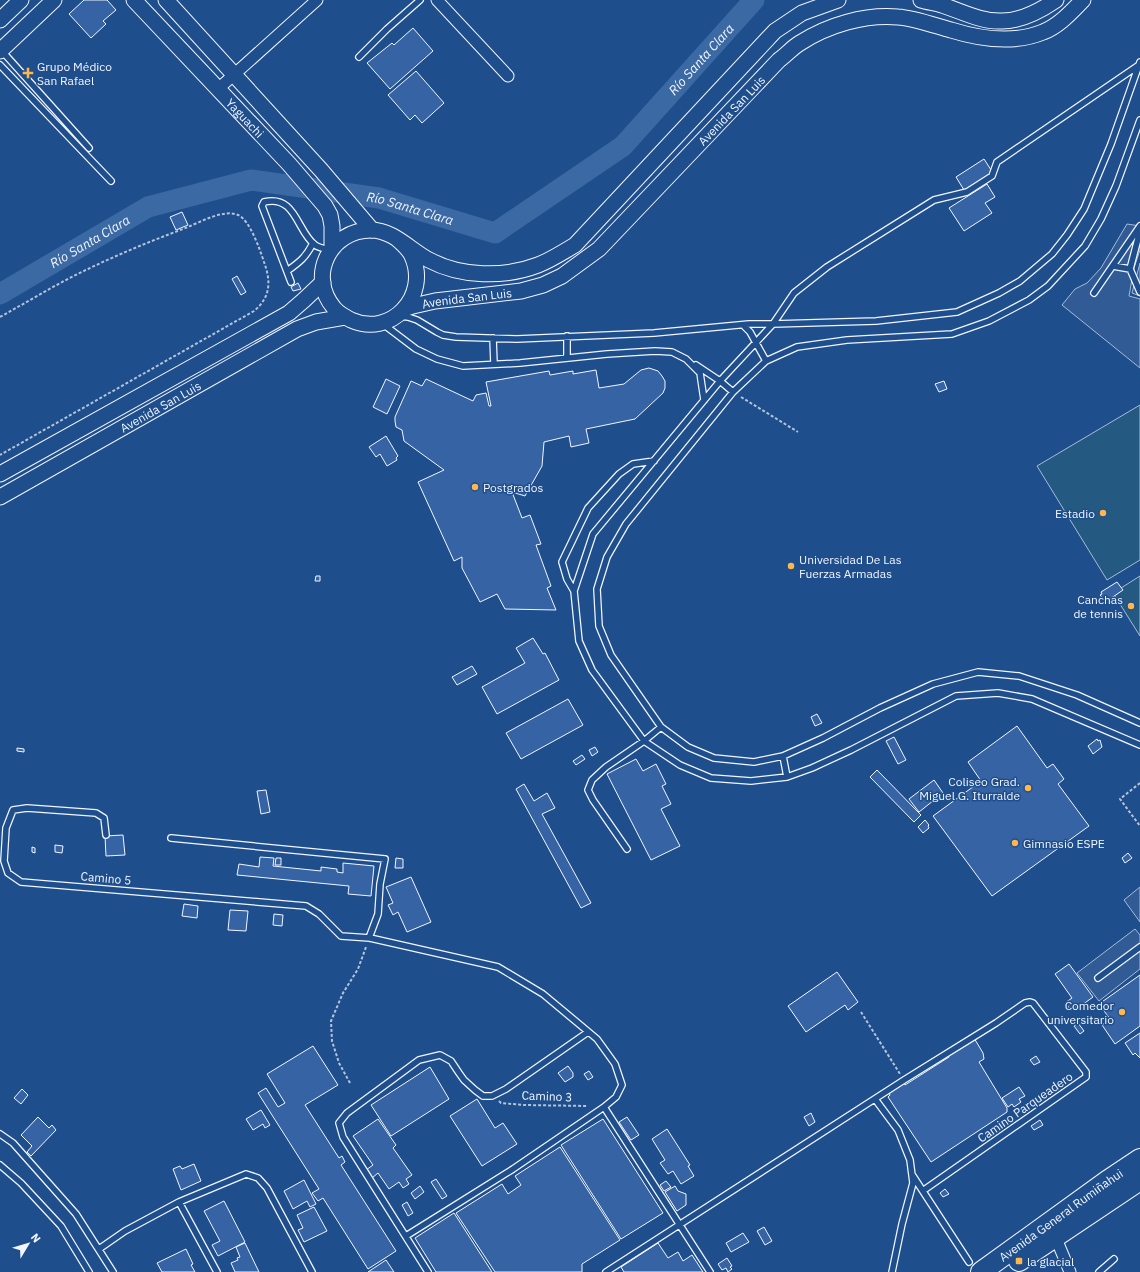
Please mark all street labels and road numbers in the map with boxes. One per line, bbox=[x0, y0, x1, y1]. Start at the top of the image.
street label: Avenida San Luis bbox=[695, 72, 768, 148]
street label: Yaguachi bbox=[223, 95, 267, 140]
street label: Avenida San Luis bbox=[420, 285, 513, 311]
street label: Avenida San Luis bbox=[117, 378, 203, 435]
street label: Camino 5 bbox=[80, 868, 132, 888]
street label: Camino Parqueadero bbox=[974, 1068, 1076, 1146]
street label: Camino 3 bbox=[521, 1088, 573, 1104]
street label: Avenida General Rumiñahui bbox=[996, 1165, 1125, 1264]

